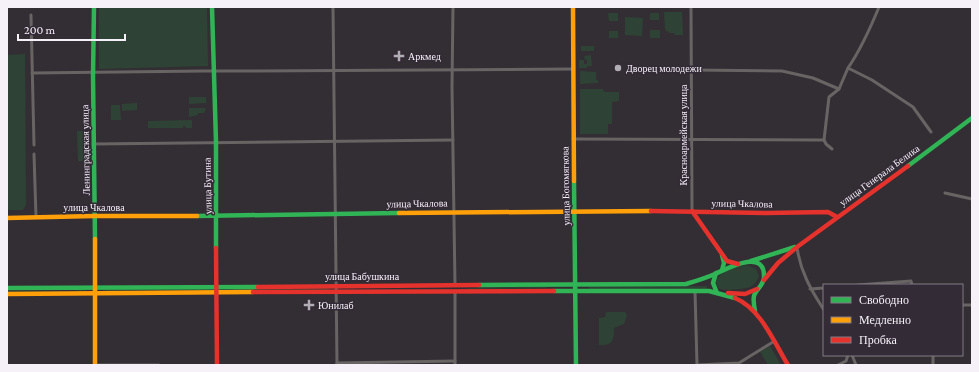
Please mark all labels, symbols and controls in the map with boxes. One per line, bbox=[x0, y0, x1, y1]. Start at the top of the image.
scale bar bbox=[18, 16, 125, 42]
text: 200 m bbox=[24, 23, 56, 37]
marker: Аркмед bbox=[393, 50, 405, 62]
place label: Аркмед bbox=[408, 51, 441, 62]
marker: Дворец молодежи bbox=[613, 63, 623, 73]
place label: Дворец молодежи bbox=[626, 63, 702, 74]
street label: Красноармейская улица bbox=[678, 84, 689, 186]
street label: Ленинградская улица bbox=[79, 104, 92, 195]
street label: улица Генерала Белика bbox=[837, 142, 922, 208]
street label: улица Богомягкова bbox=[559, 146, 572, 226]
street label: улица Бутина bbox=[201, 157, 213, 214]
street label: улица Чкалова bbox=[386, 197, 448, 210]
street label: улица Чкалова bbox=[711, 197, 773, 210]
street label: улица Чкалова bbox=[63, 202, 125, 213]
street label: улица Бабушкина bbox=[325, 271, 400, 282]
legend bbox=[823, 284, 963, 356]
text: Свободно bbox=[859, 293, 909, 307]
marker: Юнилаб bbox=[303, 299, 315, 311]
place label: Юнилаб bbox=[318, 300, 354, 311]
text: Медленно bbox=[859, 313, 911, 327]
text: Пробка bbox=[859, 333, 897, 347]

